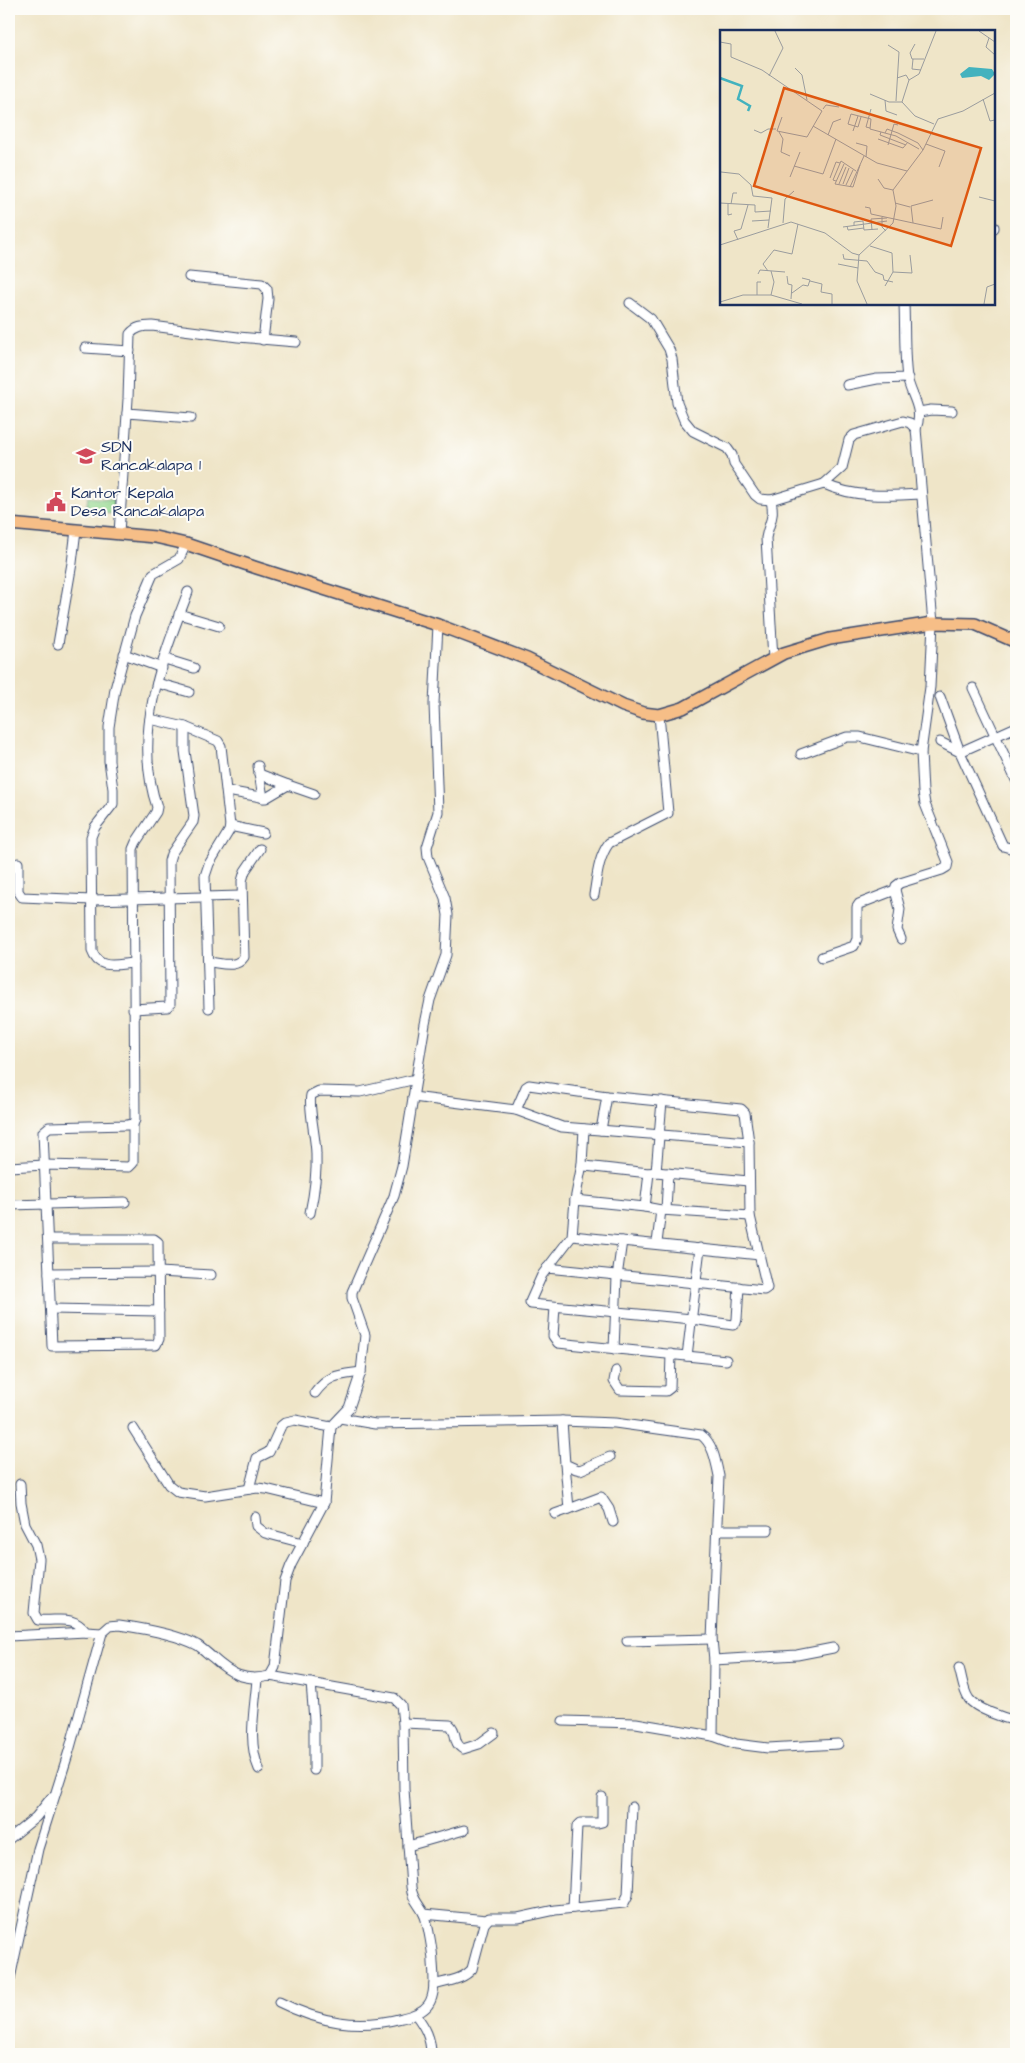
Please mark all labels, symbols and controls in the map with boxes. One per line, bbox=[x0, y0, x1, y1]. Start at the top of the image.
inset map bbox=[720, 30, 995, 305]
place label: SDN Rancakalapa 1 bbox=[101, 436, 201, 476]
school or university icon: SDN Rancakalapa 1 bbox=[75, 445, 97, 467]
place label: Kantor Kepala Desa Rancakalapa bbox=[71, 482, 204, 522]
public building icon: Kantor Kepala Desa Rancakalapa bbox=[45, 491, 67, 513]

